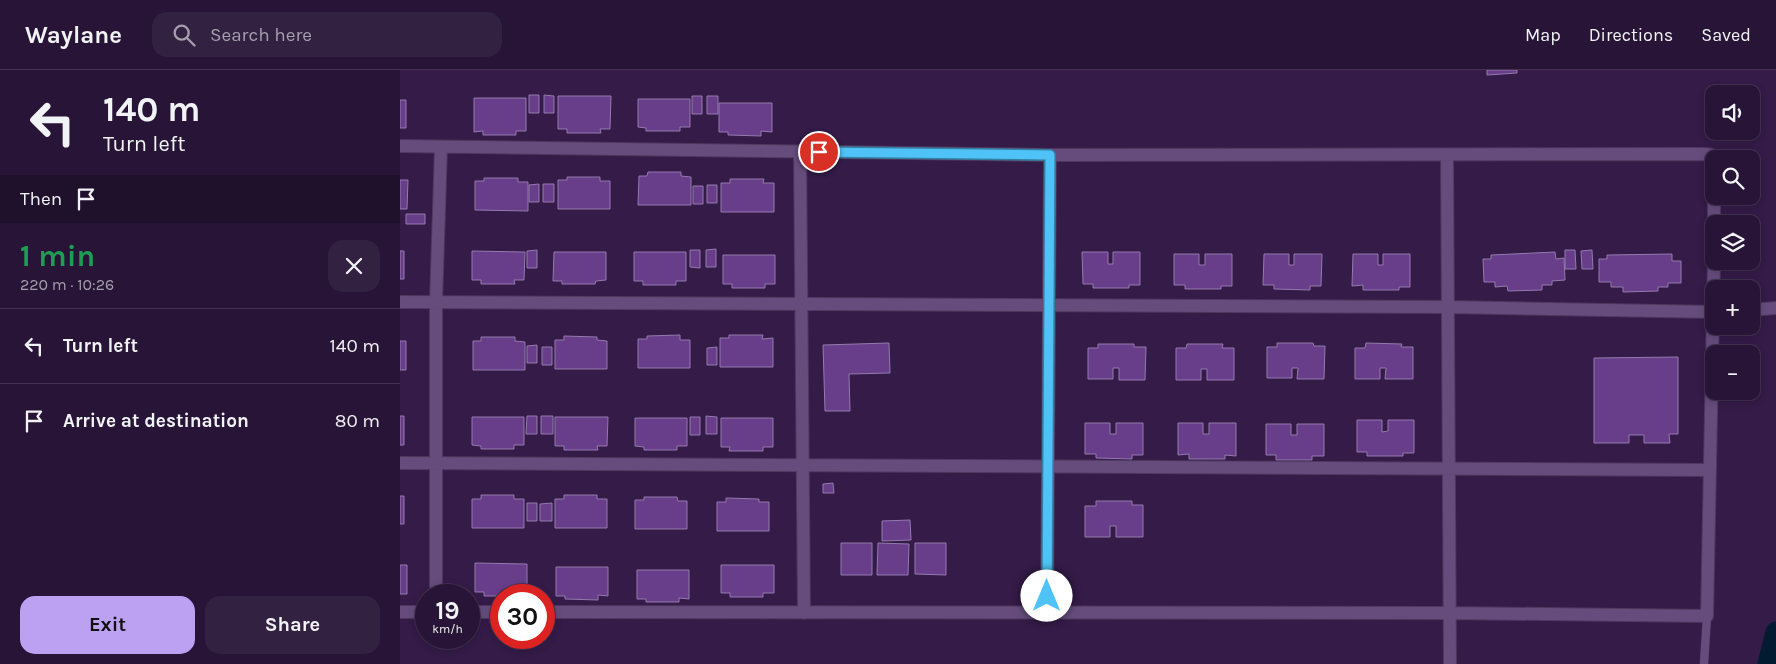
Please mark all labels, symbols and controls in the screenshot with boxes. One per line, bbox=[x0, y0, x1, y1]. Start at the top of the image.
search box bbox=[152, 12, 502, 57]
text: Waylane bbox=[25, 21, 122, 49]
icon: search bbox=[170, 21, 198, 49]
text: Search here bbox=[210, 24, 312, 46]
text: Map bbox=[1525, 24, 1561, 46]
text: Directions bbox=[1589, 24, 1673, 46]
text: Saved bbox=[1701, 24, 1751, 46]
map controls bbox=[1705, 85, 1760, 400]
button: sound bbox=[1705, 85, 1760, 140]
text: 140 m bbox=[103, 89, 201, 130]
icon: left bbox=[20, 90, 85, 155]
text: Turn left bbox=[103, 131, 186, 157]
pin bbox=[798, 131, 840, 173]
icon: arrive bbox=[805, 138, 833, 166]
button: search bbox=[1705, 150, 1760, 205]
icon: arrive bbox=[72, 185, 100, 213]
text: Then bbox=[20, 188, 62, 210]
button: layers bbox=[1705, 215, 1760, 270]
text: 1 min bbox=[20, 238, 95, 274]
button: close bbox=[328, 240, 380, 292]
text: 220 m · 10:26 bbox=[20, 275, 114, 294]
button: + bbox=[1705, 280, 1760, 335]
icon: left bbox=[20, 332, 48, 360]
text: Turn left bbox=[63, 335, 138, 357]
text: 140 m bbox=[330, 335, 380, 357]
button: − bbox=[1705, 345, 1760, 400]
icon: arrive bbox=[20, 407, 48, 435]
text: Arrive at destination bbox=[63, 410, 249, 432]
text: 80 m bbox=[335, 410, 380, 432]
position arrow bbox=[1020, 569, 1072, 621]
speed limit sign: 30 bbox=[490, 584, 555, 649]
button: Exit bbox=[20, 596, 195, 654]
button: Share bbox=[205, 596, 380, 654]
text: 19 bbox=[435, 596, 460, 625]
text: km/h bbox=[432, 622, 463, 636]

